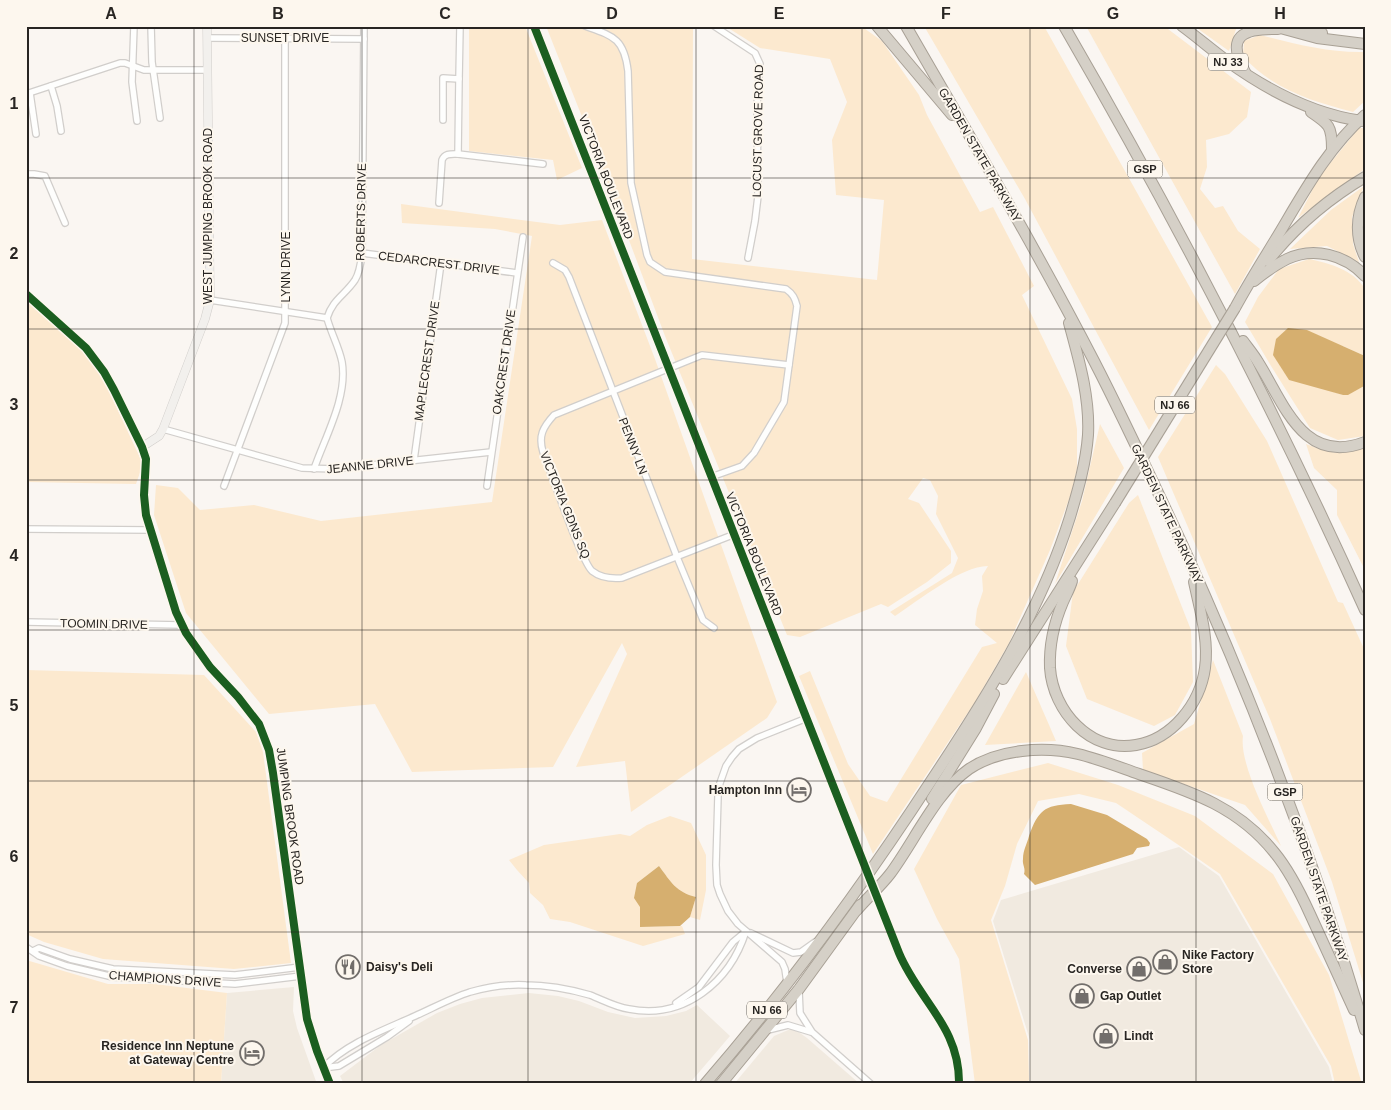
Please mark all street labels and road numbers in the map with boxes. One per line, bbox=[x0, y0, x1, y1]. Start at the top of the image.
street label: SUNSET DRIVE bbox=[241, 31, 329, 45]
road number: NJ 33 bbox=[1208, 54, 1248, 70]
street label: LOCUST GROVE ROAD bbox=[750, 64, 766, 198]
street label: GARDEN STATE PARKWAY bbox=[936, 85, 1024, 225]
street label: VICTORIA BOULEVARD bbox=[576, 113, 636, 242]
street label: WEST JUMPING BROOK ROAD bbox=[201, 127, 215, 304]
road number: GSP bbox=[1128, 160, 1162, 178]
street label: ROBERTS DRIVE bbox=[353, 163, 369, 261]
street label: LYNN DRIVE bbox=[279, 231, 293, 303]
street label: CEDARCREST DRIVE bbox=[377, 249, 501, 277]
street label: MAPLECREST DRIVE bbox=[412, 300, 442, 422]
street label: OAKCREST DRIVE bbox=[490, 309, 518, 415]
road number: NJ 66 bbox=[1155, 396, 1195, 414]
street label: PENNY LN bbox=[616, 416, 650, 476]
street label: GARDEN STATE PARKWAY bbox=[1128, 442, 1206, 586]
street label: VICTORIA GDNS SQ bbox=[537, 449, 593, 561]
street label: JEANNE DRIVE bbox=[326, 453, 414, 477]
street label: VICTORIA BOULEVARD bbox=[723, 490, 785, 618]
street label: TOOMIN DRIVE bbox=[60, 616, 148, 632]
street label: JUMPING BROOK ROAD bbox=[273, 746, 307, 886]
road number: GSP bbox=[1268, 784, 1302, 800]
street label: GARDEN STATE PARKWAY bbox=[1288, 815, 1350, 963]
street label: CHAMPIONS DRIVE bbox=[108, 968, 222, 990]
road number: NJ 66 bbox=[747, 1002, 787, 1018]

